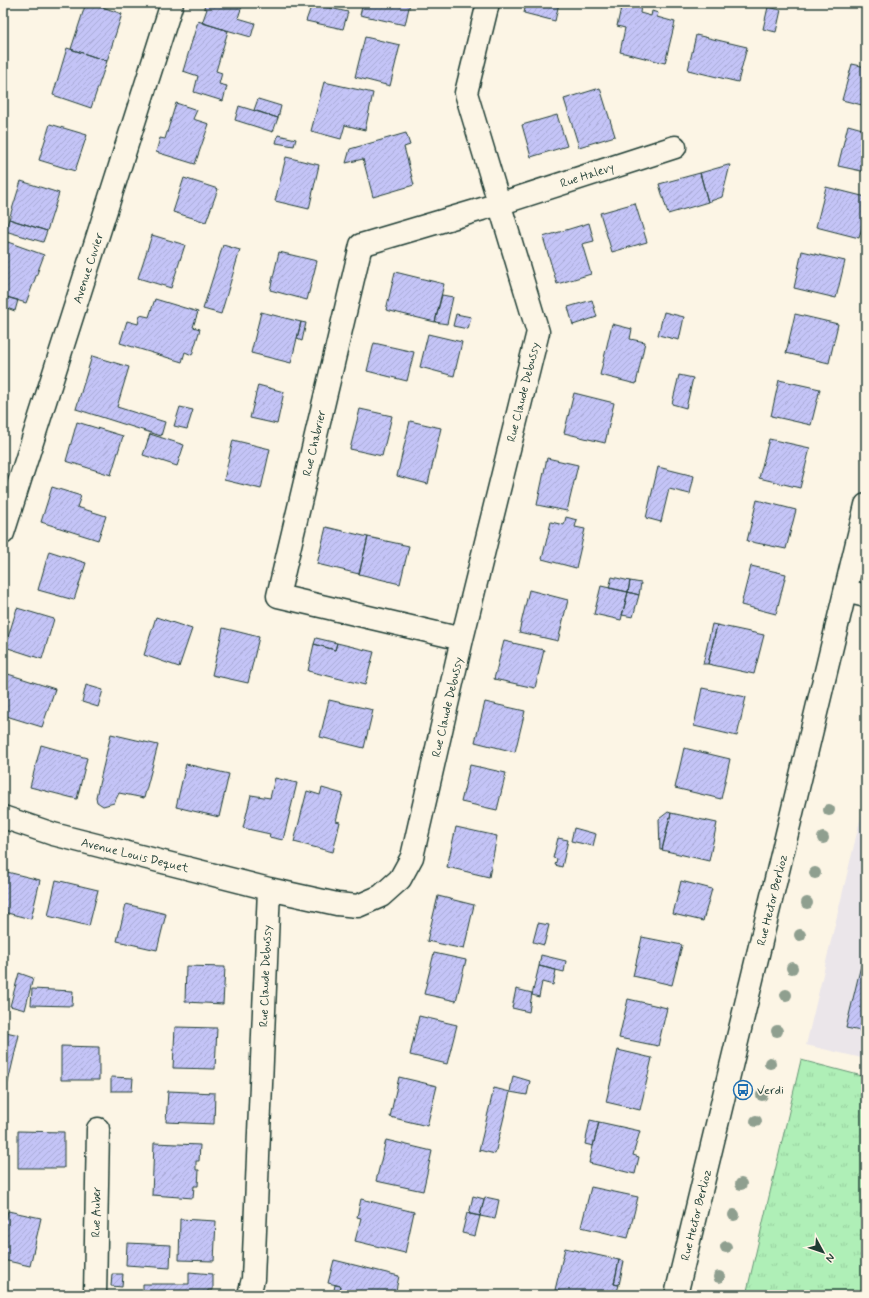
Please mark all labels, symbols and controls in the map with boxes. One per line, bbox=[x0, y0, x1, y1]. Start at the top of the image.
street label: Rue Halevy bbox=[558, 160, 616, 192]
street label: Avenue Cuvier bbox=[70, 230, 108, 306]
street label: Rue Claude Debussy bbox=[504, 341, 544, 444]
street label: Rue Chabrier bbox=[300, 409, 330, 478]
street label: Rue Claude Debussy bbox=[429, 656, 467, 759]
street label: Avenue Louis Dequet bbox=[79, 835, 190, 877]
street label: Rue Hector Berlioz bbox=[754, 853, 792, 947]
street label: Rue Claude Debussy bbox=[256, 925, 276, 1027]
bus stop icon: Verdi bbox=[732, 1079, 754, 1101]
place label: Verdi bbox=[757, 1083, 784, 1099]
street label: Rue Hector Berlioz bbox=[678, 1168, 716, 1262]
street label: Rue Auber bbox=[89, 1186, 105, 1238]
north arrow bbox=[803, 1232, 843, 1272]
text: N bbox=[822, 1250, 838, 1265]

